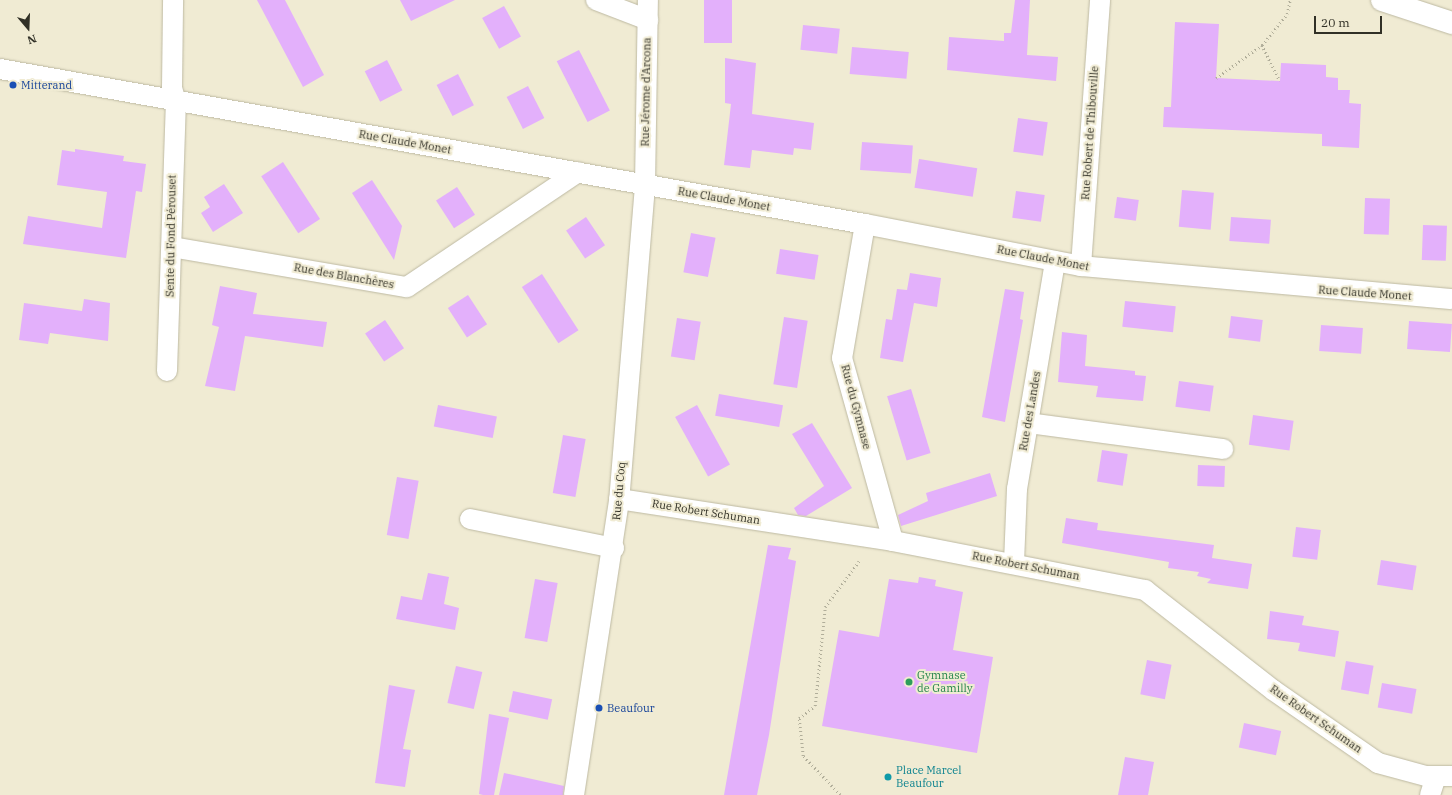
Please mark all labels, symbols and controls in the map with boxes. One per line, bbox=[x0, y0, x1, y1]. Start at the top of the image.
north arrow bbox=[8, 8, 48, 48]
scale bar bbox=[1316, 8, 1384, 34]
text: 20 m bbox=[1321, 15, 1350, 30]
text: N bbox=[26, 31, 38, 47]
street label: Rue Jérome d'Arcona bbox=[638, 37, 654, 147]
street label: Rue Robert de Thibouville bbox=[1079, 66, 1101, 200]
place label: Mitterand bbox=[21, 78, 72, 92]
marker: Mitterand bbox=[8, 80, 18, 90]
street label: Rue Claude Monet bbox=[358, 127, 452, 157]
street label: Sente du Fond Pérouset bbox=[163, 175, 179, 297]
street label: Rue Claude Monet bbox=[677, 184, 771, 214]
street label: Rue Claude Monet bbox=[996, 243, 1090, 273]
street label: Rue des Blanchères bbox=[293, 261, 395, 291]
street label: Rue Claude Monet bbox=[1318, 283, 1412, 303]
street label: Rue du Gymnase bbox=[838, 363, 874, 451]
street label: Rue des Landes bbox=[1017, 370, 1043, 452]
street label: Rue du Coq bbox=[610, 461, 628, 521]
street label: Rue Robert Schuman bbox=[651, 497, 761, 527]
street label: Rue Robert Schuman bbox=[971, 549, 1081, 583]
place label: Gymnase de Gamilly bbox=[917, 669, 973, 695]
marker: Gymnase de Gamilly bbox=[904, 677, 914, 687]
street label: Rue Robert Schuman bbox=[1267, 682, 1365, 756]
place label: Beaufour bbox=[607, 701, 655, 715]
marker: Beaufour bbox=[594, 703, 604, 713]
place label: Place Marcel Beaufour bbox=[896, 764, 961, 790]
marker: Place Marcel Beaufour bbox=[883, 772, 893, 782]

